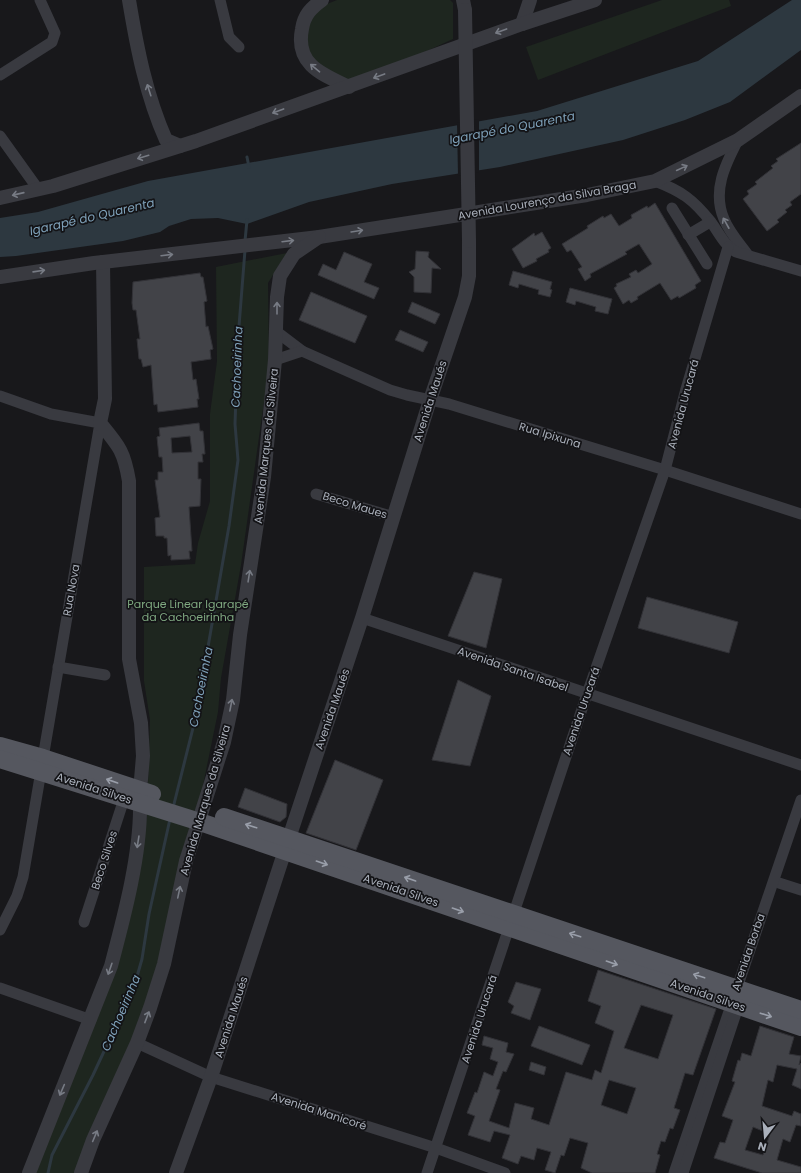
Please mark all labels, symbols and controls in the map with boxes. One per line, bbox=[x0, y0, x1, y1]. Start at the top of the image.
one-way arrow bbox=[496, 28, 508, 36]
one-way arrow bbox=[310, 63, 320, 72]
one-way arrow bbox=[373, 72, 385, 80]
one-way arrow bbox=[144, 84, 152, 96]
water label: Igarapé do Quarenta bbox=[448, 107, 576, 148]
one-way arrow bbox=[273, 108, 285, 116]
one-way arrow bbox=[137, 154, 150, 161]
one-way arrow bbox=[676, 164, 688, 171]
street label: Avenida Lourenço da Silva Braga bbox=[457, 176, 637, 224]
one-way arrow bbox=[12, 190, 25, 198]
water label: Igarapé do Quarenta bbox=[28, 194, 156, 239]
one-way arrow bbox=[722, 217, 730, 229]
one-way arrow bbox=[350, 227, 363, 235]
one-way arrow bbox=[281, 237, 294, 245]
one-way arrow bbox=[161, 251, 174, 258]
one-way arrow bbox=[32, 267, 45, 275]
one-way arrow bbox=[273, 302, 281, 315]
water label: Cachoeirinha bbox=[227, 326, 246, 408]
street label: Avenida Urucará bbox=[663, 357, 703, 451]
street label: Avenida Maués bbox=[409, 358, 451, 444]
street label: Avenida Marques da Silveira bbox=[250, 368, 282, 524]
street label: Rua Ipixuna bbox=[517, 418, 583, 452]
street label: Beco Maues bbox=[321, 488, 389, 522]
street label: Rua Nova bbox=[59, 563, 83, 617]
one-way arrow bbox=[245, 570, 253, 583]
park label: Parque Linear Igarapé da Cachoeirinha bbox=[127, 596, 249, 625]
street label: Avenida Santa Isabel bbox=[455, 643, 571, 695]
water label: Cachoeirinha bbox=[184, 645, 217, 728]
street label: Avenida Urucará bbox=[558, 665, 604, 757]
street label: Avenida Maués bbox=[311, 666, 353, 752]
one-way arrow bbox=[228, 699, 236, 712]
street label: Avenida Marques da Silveira bbox=[176, 723, 234, 877]
street label: Avenida Silves bbox=[54, 768, 134, 808]
one-way arrow bbox=[106, 777, 119, 784]
one-way arrow bbox=[245, 822, 258, 829]
street label: Beco Silves bbox=[87, 828, 121, 891]
one-way arrow bbox=[134, 835, 142, 848]
one-way arrow bbox=[315, 860, 328, 867]
street label: Avenida Silves bbox=[361, 870, 441, 910]
one-way arrow bbox=[403, 875, 416, 882]
one-way arrow bbox=[175, 885, 183, 898]
one-way arrow bbox=[451, 907, 464, 914]
street label: Avenida Borba bbox=[727, 911, 769, 993]
one-way arrow bbox=[569, 931, 582, 938]
one-way arrow bbox=[606, 959, 618, 967]
one-way arrow bbox=[106, 962, 113, 975]
water label: Cachoeirinha bbox=[97, 972, 144, 1054]
one-way arrow bbox=[692, 972, 705, 979]
street label: Avenida Urucará bbox=[457, 973, 501, 1065]
street label: Avenida Maués bbox=[210, 974, 252, 1060]
street label: Avenida Silves bbox=[668, 975, 748, 1015]
one-way arrow bbox=[143, 1012, 151, 1024]
one-way arrow bbox=[759, 1012, 772, 1019]
one-way arrow bbox=[58, 1083, 65, 1095]
street label: Avenida Manicoré bbox=[269, 1088, 369, 1134]
north arrow bbox=[745, 1117, 785, 1157]
one-way arrow bbox=[91, 1131, 99, 1143]
text: N bbox=[756, 1138, 768, 1155]

